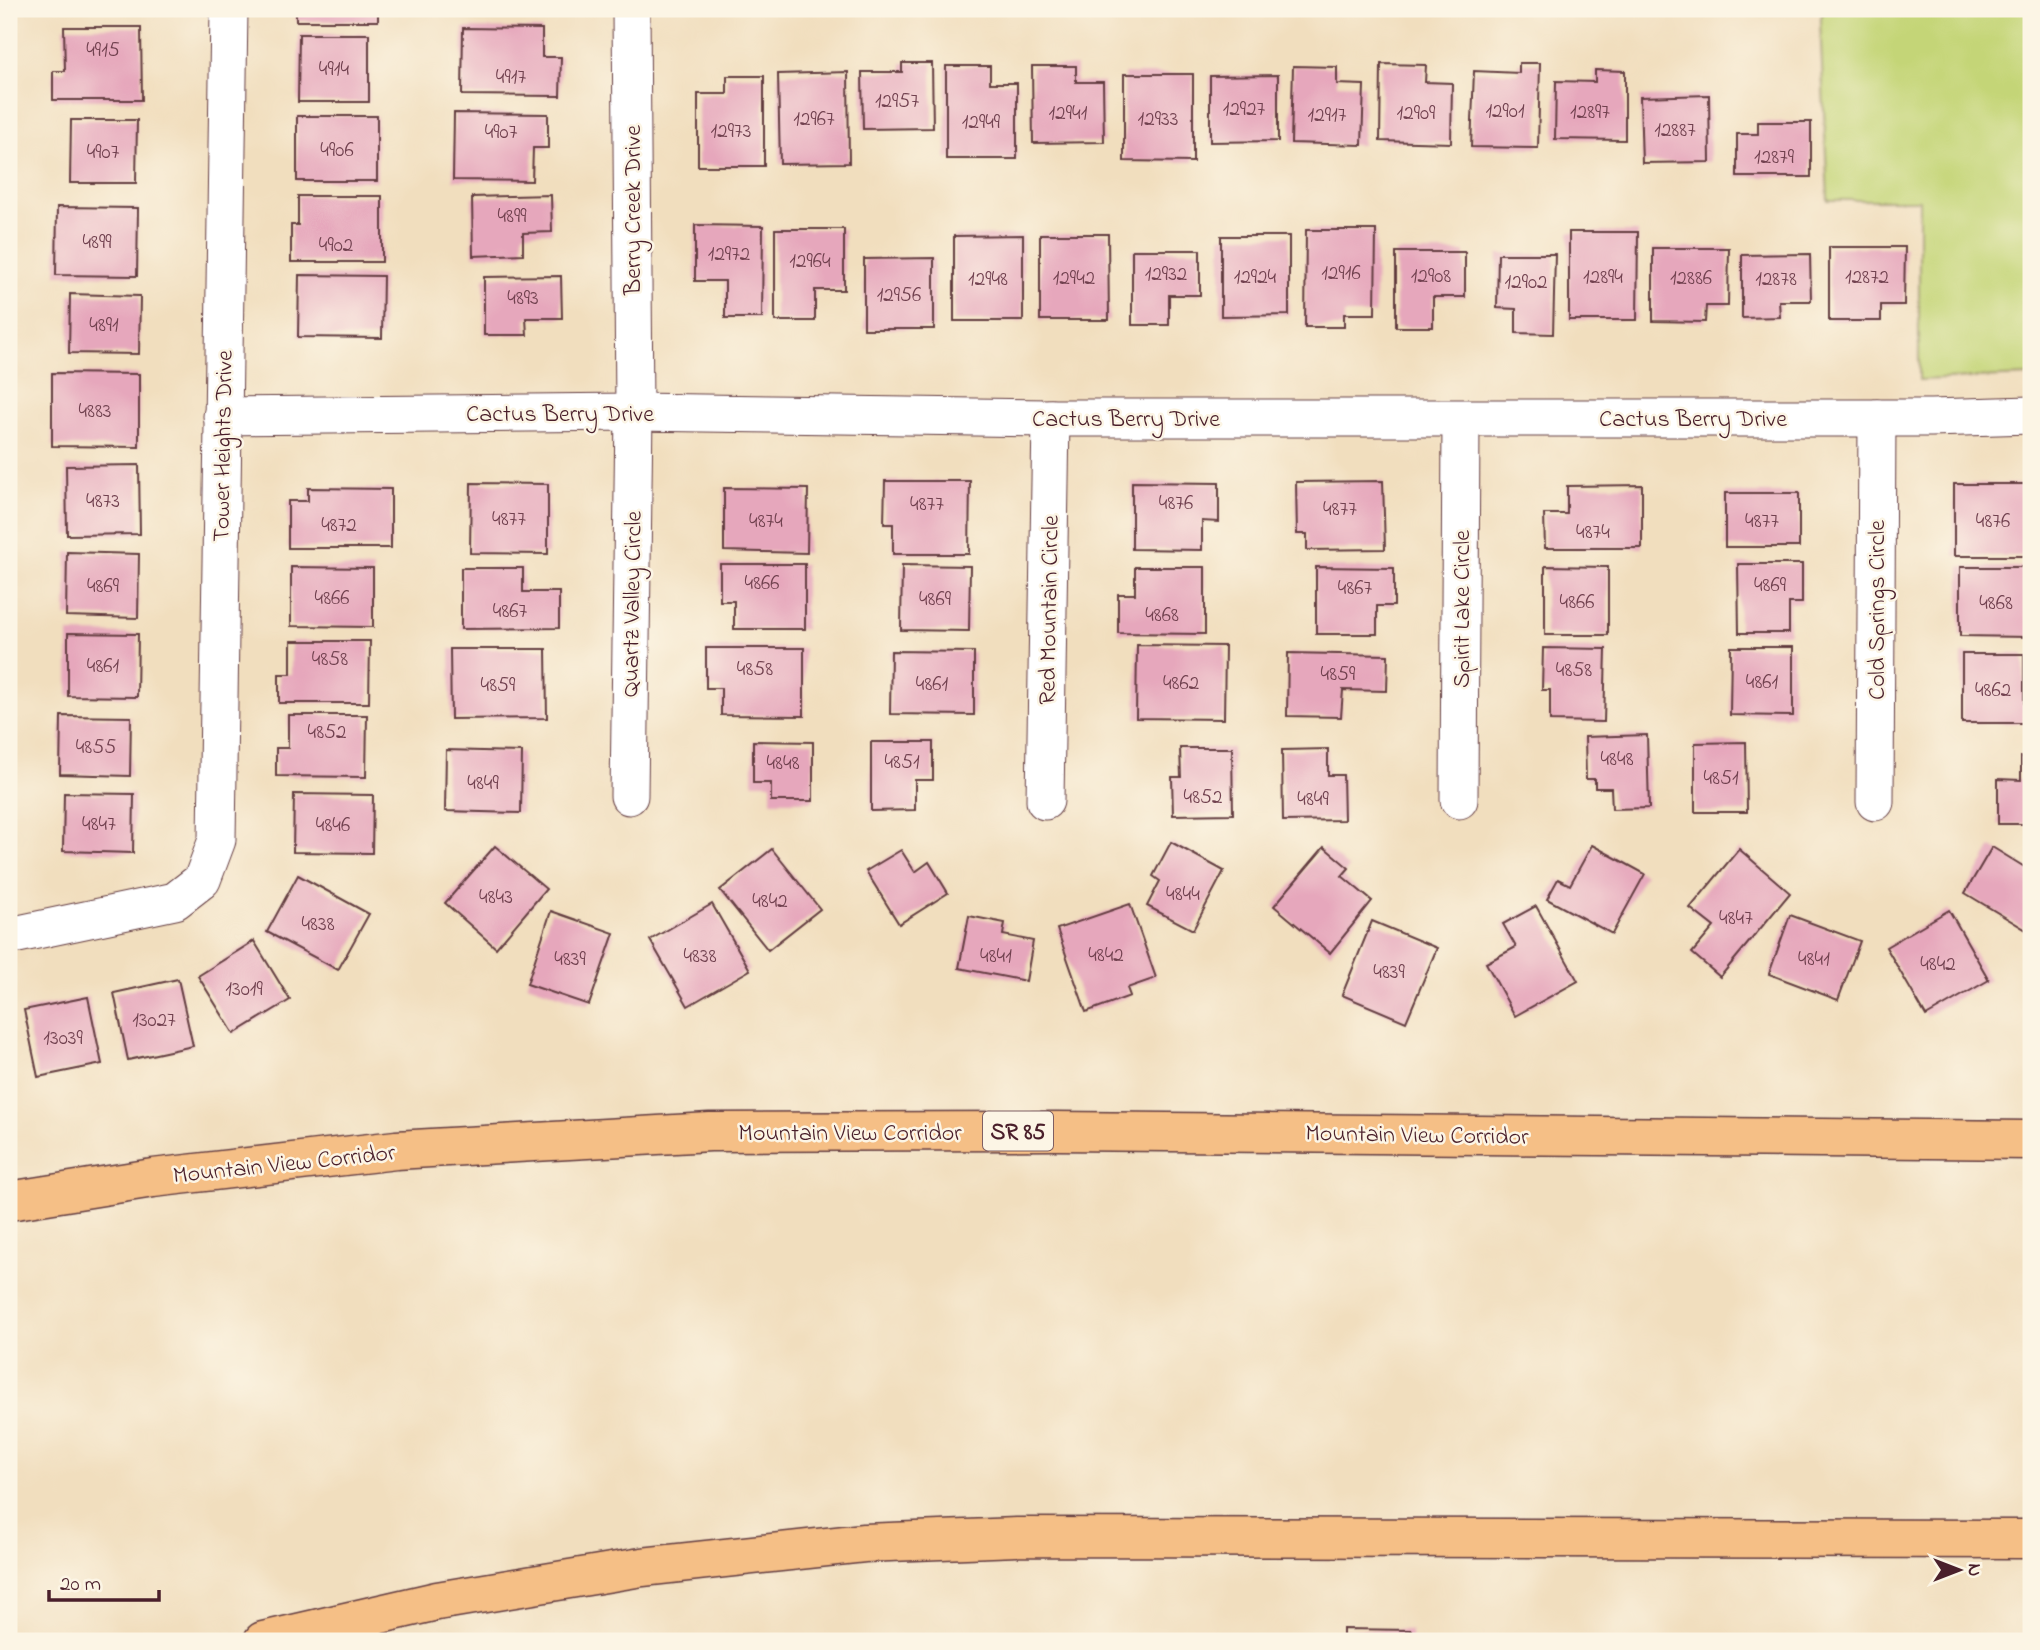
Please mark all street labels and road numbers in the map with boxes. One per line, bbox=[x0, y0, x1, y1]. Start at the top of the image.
street label: Berry Creek Drive bbox=[617, 125, 653, 296]
street label: Tower Heights Drive bbox=[205, 350, 244, 542]
street label: Cactus Berry Drive bbox=[466, 398, 654, 434]
street label: Cactus Berry Drive bbox=[1032, 403, 1220, 439]
street label: Cactus Berry Drive bbox=[1599, 403, 1787, 439]
street label: Quartz Valley Circle bbox=[614, 510, 654, 698]
street label: Red Mountain Circle bbox=[1031, 515, 1070, 705]
street label: Cold Springs Circle bbox=[1861, 520, 1896, 700]
street label: Spirit Lake Circle bbox=[1446, 530, 1481, 688]
road number: SR 85 bbox=[983, 1112, 1053, 1150]
street label: Mountain View Corridor bbox=[738, 1117, 962, 1152]
street label: Mountain View Corridor bbox=[1305, 1117, 1529, 1156]
street label: Mountain View Corridor bbox=[171, 1136, 398, 1195]

